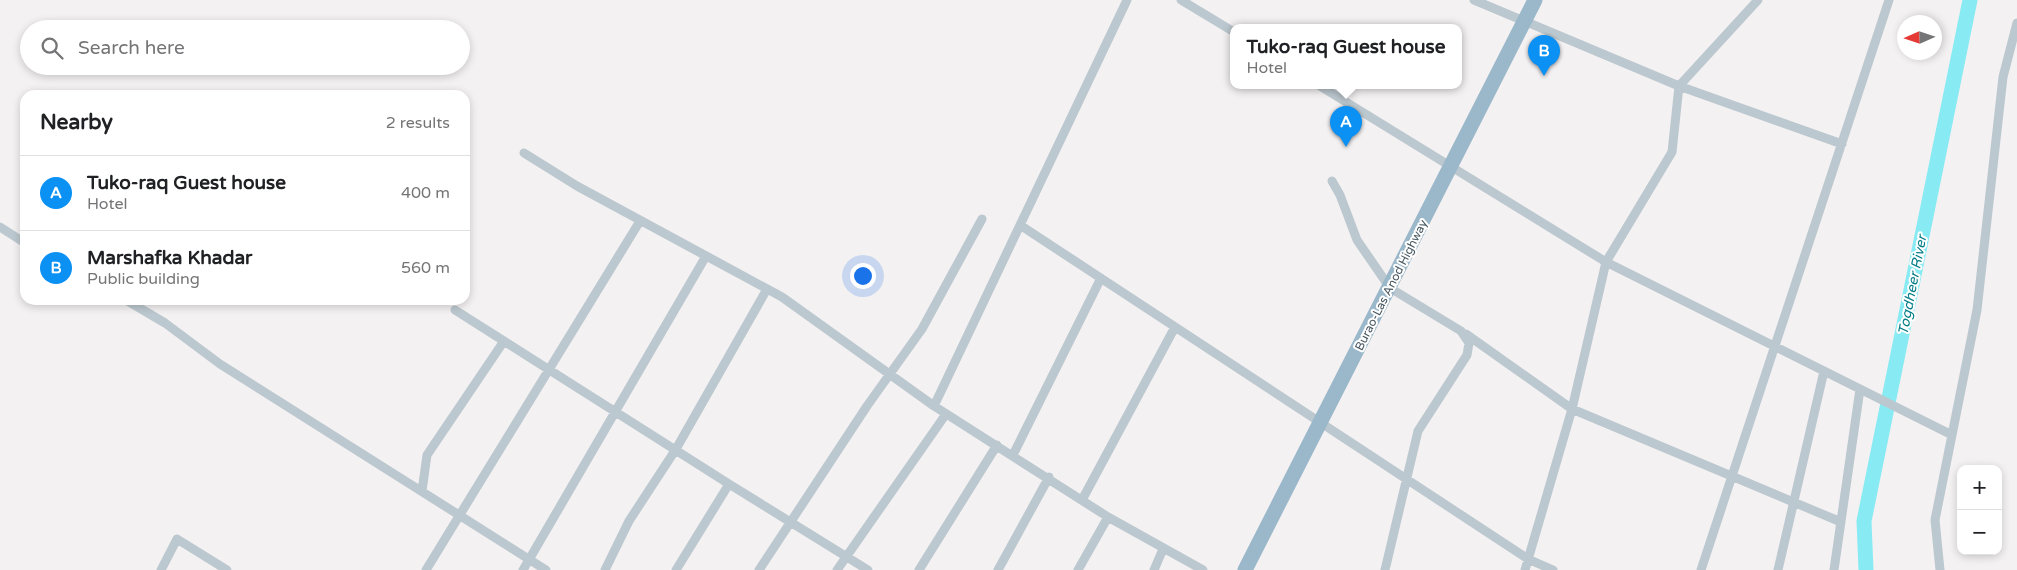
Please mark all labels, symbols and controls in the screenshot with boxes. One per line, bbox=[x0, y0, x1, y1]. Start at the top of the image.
north arrow bbox=[1897, 15, 1942, 60]
search box bbox=[20, 20, 470, 75]
popup bbox=[1230, 24, 1462, 89]
icon: search bbox=[38, 34, 66, 62]
pin: B bbox=[1528, 35, 1560, 76]
text: Tuko-raq Guest house bbox=[1247, 36, 1445, 58]
text: Search here bbox=[78, 37, 185, 59]
text: Hotel bbox=[1247, 58, 1287, 78]
pin: A bbox=[1330, 106, 1362, 147]
text: Nearby bbox=[40, 110, 113, 135]
text: 2 results bbox=[386, 113, 450, 133]
text: Tuko-raq Guest house bbox=[87, 172, 286, 194]
text: A bbox=[50, 183, 62, 203]
text: 400 m bbox=[401, 183, 450, 203]
text: Hotel bbox=[87, 194, 128, 214]
street label: Burao-Las Anod Highway bbox=[1352, 217, 1430, 353]
water label: Togdheer River bbox=[1894, 232, 1931, 336]
text: Marshafka Khadar bbox=[87, 247, 252, 269]
text: B bbox=[50, 258, 62, 278]
text: 560 m bbox=[401, 258, 450, 278]
your location bbox=[850, 263, 876, 289]
text: Public building bbox=[87, 269, 200, 289]
map controls bbox=[1957, 465, 2002, 555]
button: + bbox=[1957, 465, 2002, 510]
button: − bbox=[1957, 510, 2002, 555]

